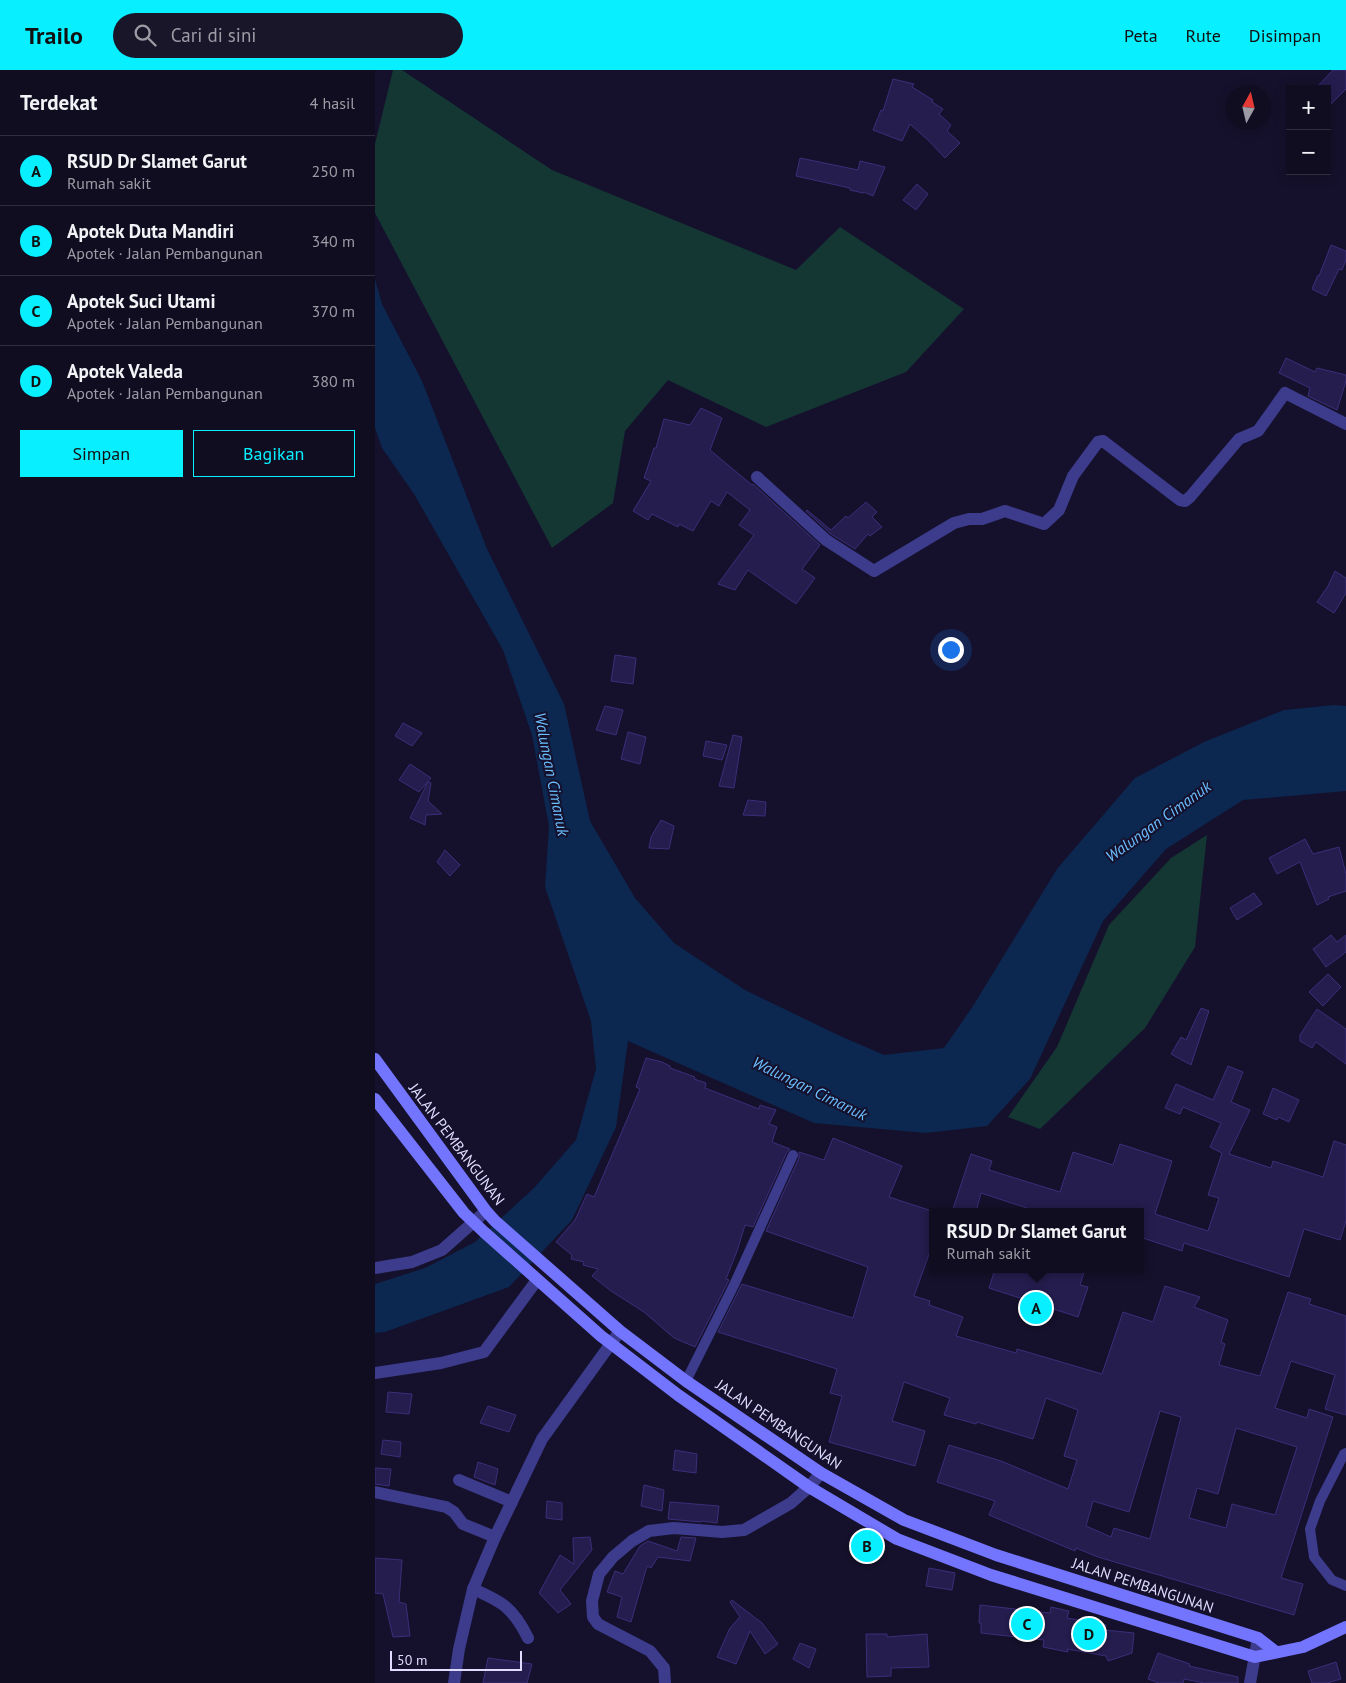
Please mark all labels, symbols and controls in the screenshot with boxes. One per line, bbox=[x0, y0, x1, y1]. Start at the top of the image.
search box bbox=[113, 13, 463, 58]
text: Trailo bbox=[25, 20, 83, 51]
icon: search bbox=[131, 21, 159, 49]
text: Cari di sini bbox=[171, 23, 256, 47]
text: Peta bbox=[1124, 24, 1158, 47]
text: Rute bbox=[1186, 24, 1221, 47]
text: Disimpan bbox=[1249, 24, 1321, 47]
north arrow bbox=[1226, 85, 1271, 130]
map controls bbox=[1286, 85, 1331, 175]
button: + bbox=[1286, 85, 1331, 130]
text: Terdekat bbox=[20, 89, 97, 116]
text: 4 hasil bbox=[310, 93, 355, 113]
button: − bbox=[1286, 130, 1331, 175]
text: RSUD Dr Slamet Garut bbox=[67, 149, 247, 173]
text: A bbox=[31, 161, 41, 181]
text: 250 m bbox=[312, 161, 355, 181]
text: Rumah sakit bbox=[67, 173, 151, 193]
text: Apotek Duta Mandiri bbox=[67, 219, 234, 243]
text: B bbox=[31, 231, 41, 251]
text: 340 m bbox=[312, 231, 355, 251]
text: Apotek · Jalan Pembangunan bbox=[67, 243, 263, 263]
text: Apotek Suci Utami bbox=[67, 289, 216, 313]
text: C bbox=[32, 301, 40, 321]
text: 370 m bbox=[312, 301, 355, 321]
text: Apotek · Jalan Pembangunan bbox=[67, 313, 263, 333]
text: Apotek Valeda bbox=[67, 359, 183, 383]
text: D bbox=[31, 371, 41, 391]
text: 380 m bbox=[312, 371, 355, 391]
text: Apotek · Jalan Pembangunan bbox=[67, 383, 263, 403]
button: Simpan bbox=[20, 430, 183, 477]
button: Bagikan bbox=[193, 430, 355, 477]
your location bbox=[938, 637, 964, 663]
water label: Walungan Cimanuk bbox=[530, 711, 574, 838]
water label: Walungan Cimanuk bbox=[1101, 776, 1215, 866]
water label: Walungan Cimanuk bbox=[749, 1052, 871, 1125]
street label: JALAN PEMBANGUNAN bbox=[404, 1078, 509, 1209]
popup bbox=[929, 1208, 1144, 1273]
text: RSUD Dr Slamet Garut bbox=[947, 1219, 1126, 1243]
text: Rumah sakit bbox=[947, 1243, 1031, 1263]
pin: A bbox=[1020, 1289, 1052, 1327]
street label: JALAN PEMBANGUNAN bbox=[712, 1374, 846, 1473]
pin: B bbox=[851, 1527, 883, 1565]
street label: JALAN PEMBANGUNAN bbox=[1069, 1553, 1216, 1617]
pin: C bbox=[1011, 1605, 1043, 1643]
pin: D bbox=[1073, 1615, 1105, 1653]
scale bar bbox=[390, 1648, 523, 1671]
text: 50 m bbox=[397, 1651, 427, 1669]

